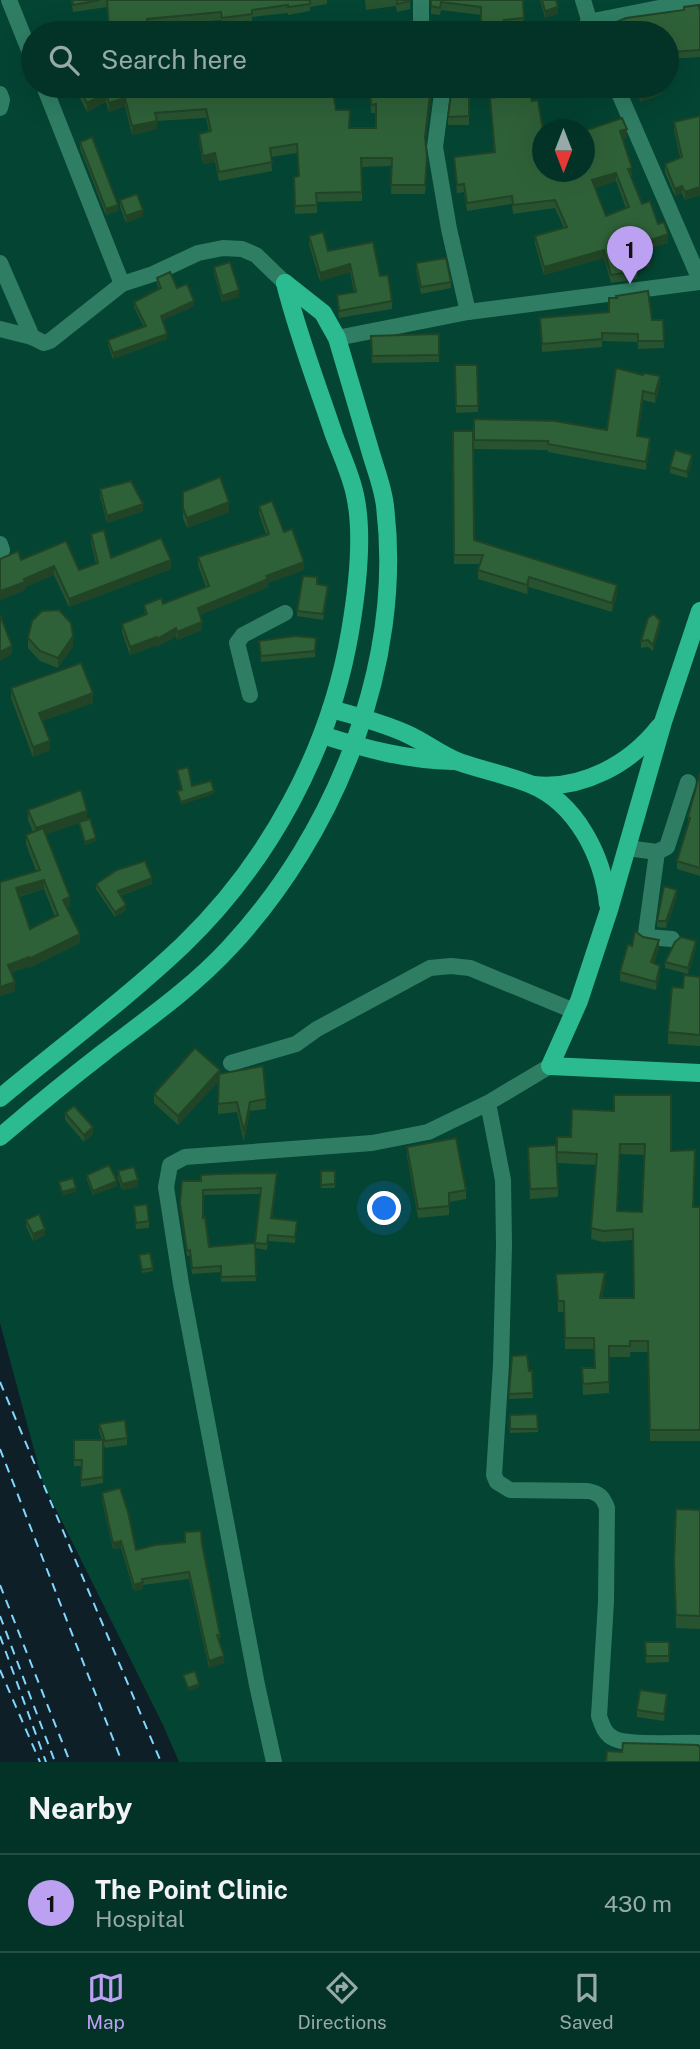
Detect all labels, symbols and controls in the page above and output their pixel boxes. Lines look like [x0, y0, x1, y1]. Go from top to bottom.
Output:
search box [21, 21, 679, 98]
icon: search [45, 41, 83, 79]
text: Search here [101, 44, 247, 75]
north arrow [532, 119, 595, 182]
pin: 1 [607, 226, 653, 284]
your location [367, 1191, 401, 1225]
text: Nearby [28, 1790, 132, 1826]
text: The Point Clinic [95, 1874, 288, 1905]
text: 1 [46, 1890, 56, 1917]
text: 430 m [604, 1890, 672, 1917]
text: Hospital [95, 1905, 185, 1932]
tab: Map [86, 1969, 125, 2033]
tab: Directions [297, 1969, 387, 2033]
tab: Saved [559, 1969, 614, 2033]

